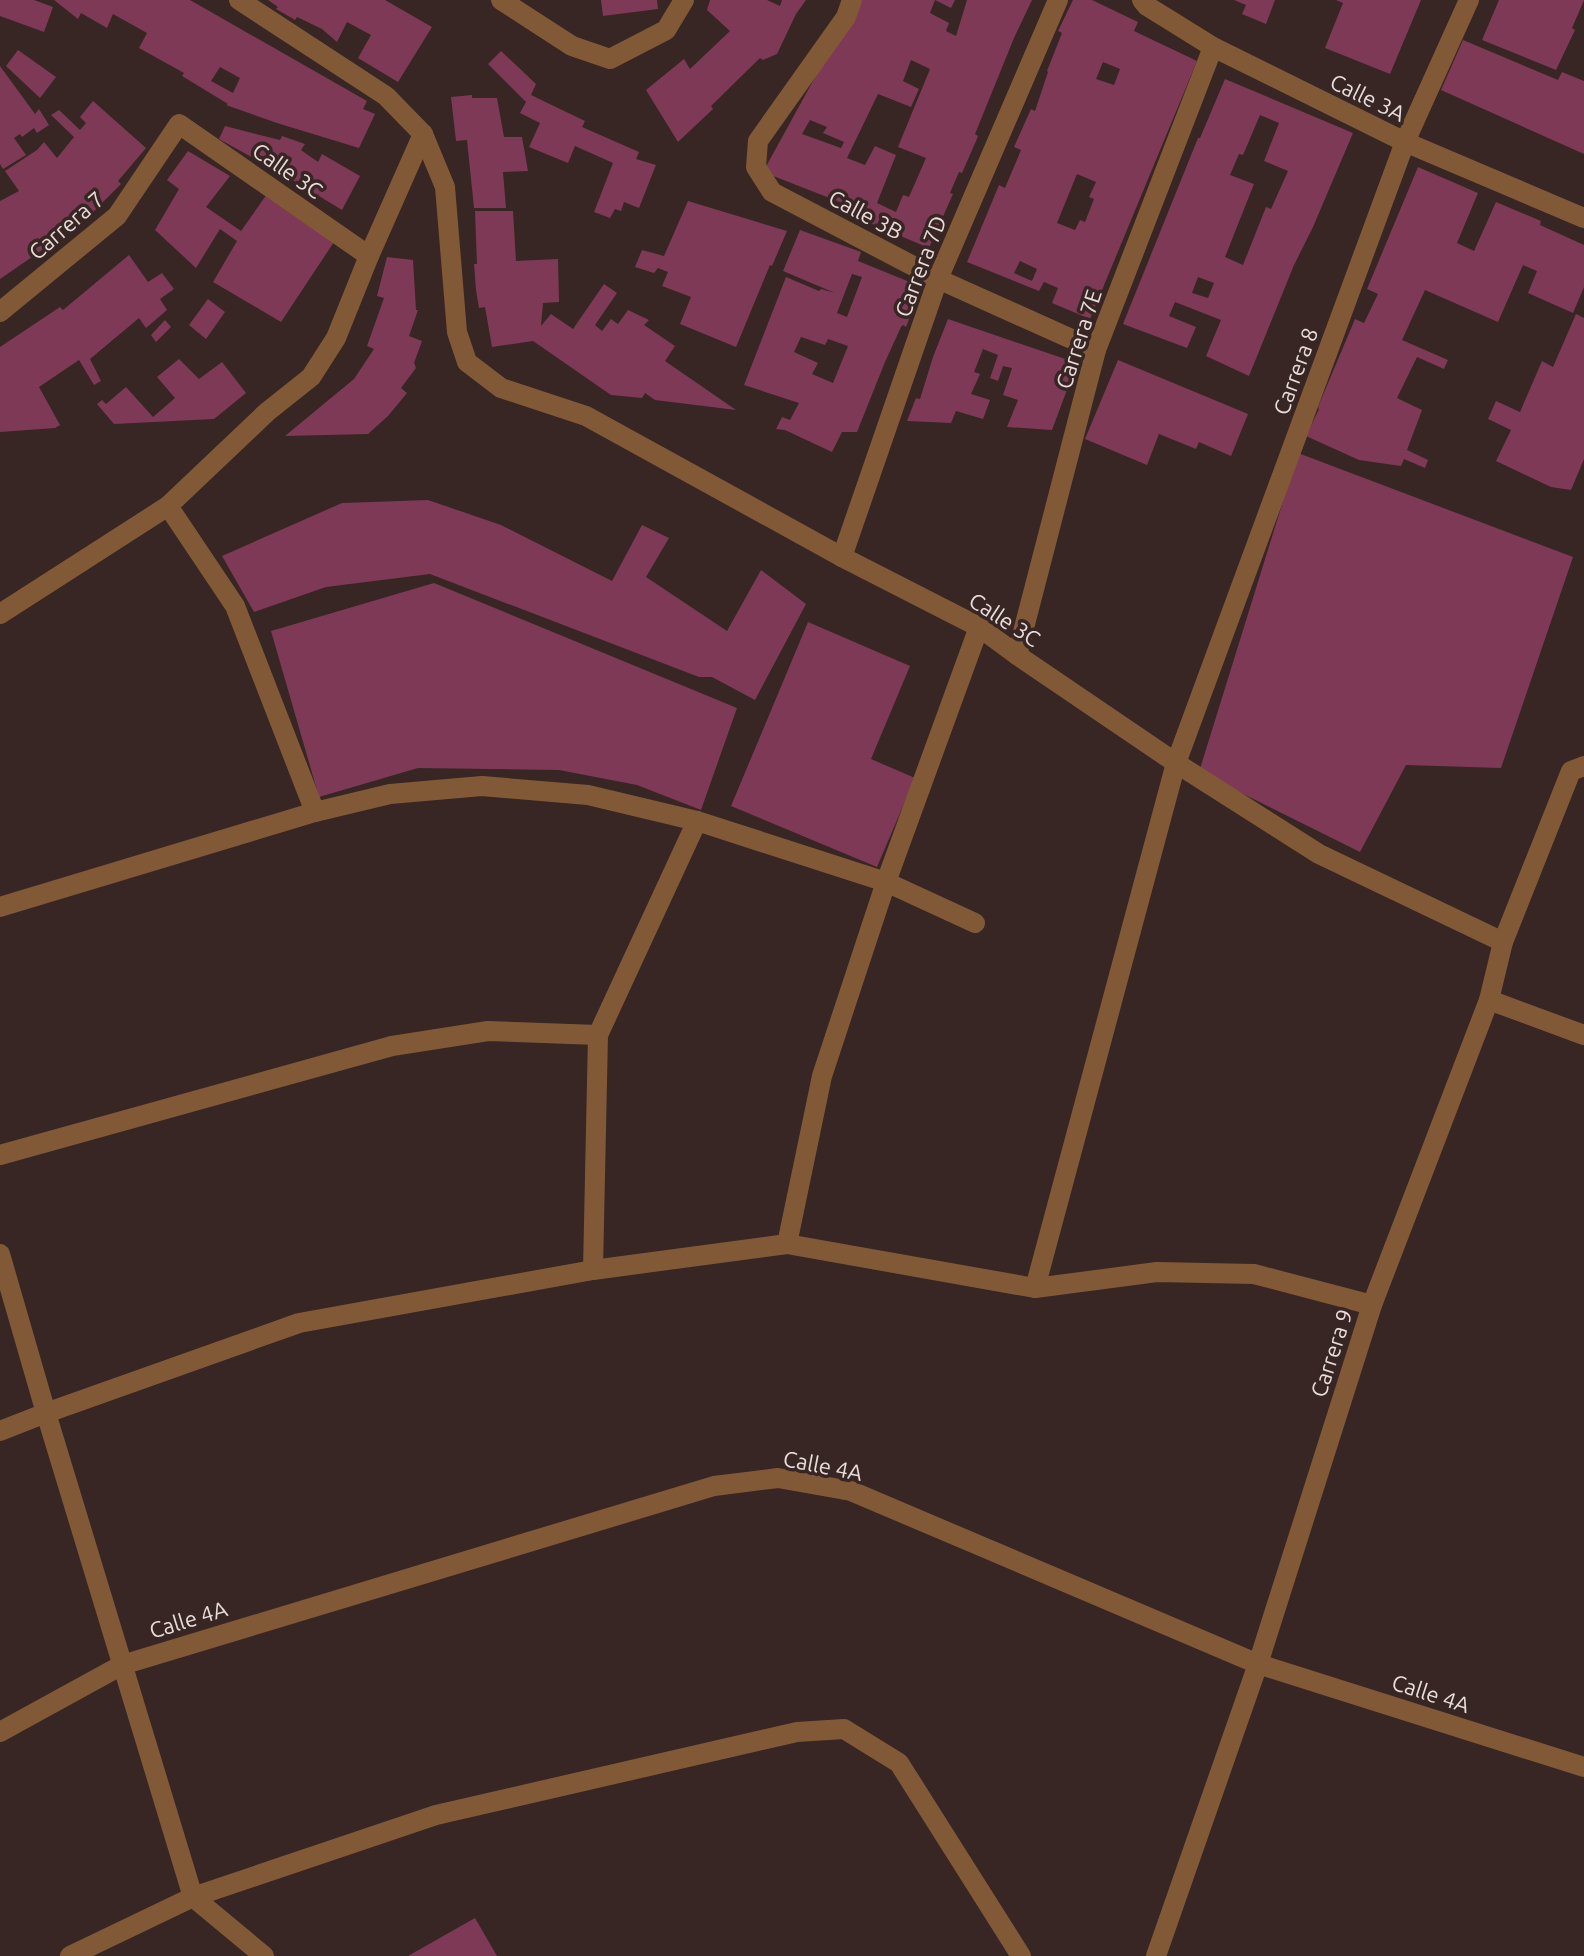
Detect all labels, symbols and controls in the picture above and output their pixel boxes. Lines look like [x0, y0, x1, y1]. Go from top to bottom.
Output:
street label: Calle 3A [1326, 68, 1410, 126]
street label: Calle 3C [248, 137, 328, 203]
street label: Calle 3B [825, 184, 907, 244]
street label: Carrera 7 [24, 186, 108, 264]
street label: Carrera 7D [889, 212, 951, 320]
street label: Carrera 7E [1050, 286, 1106, 392]
street label: Carrera 8 [1268, 324, 1322, 418]
street label: Calle 3C [965, 587, 1045, 651]
street label: Carrera 9 [1305, 1306, 1357, 1400]
street label: Calle 4A [781, 1445, 865, 1485]
street label: Calle 4A [146, 1595, 231, 1643]
street label: Calle 4A [1389, 1669, 1474, 1718]

